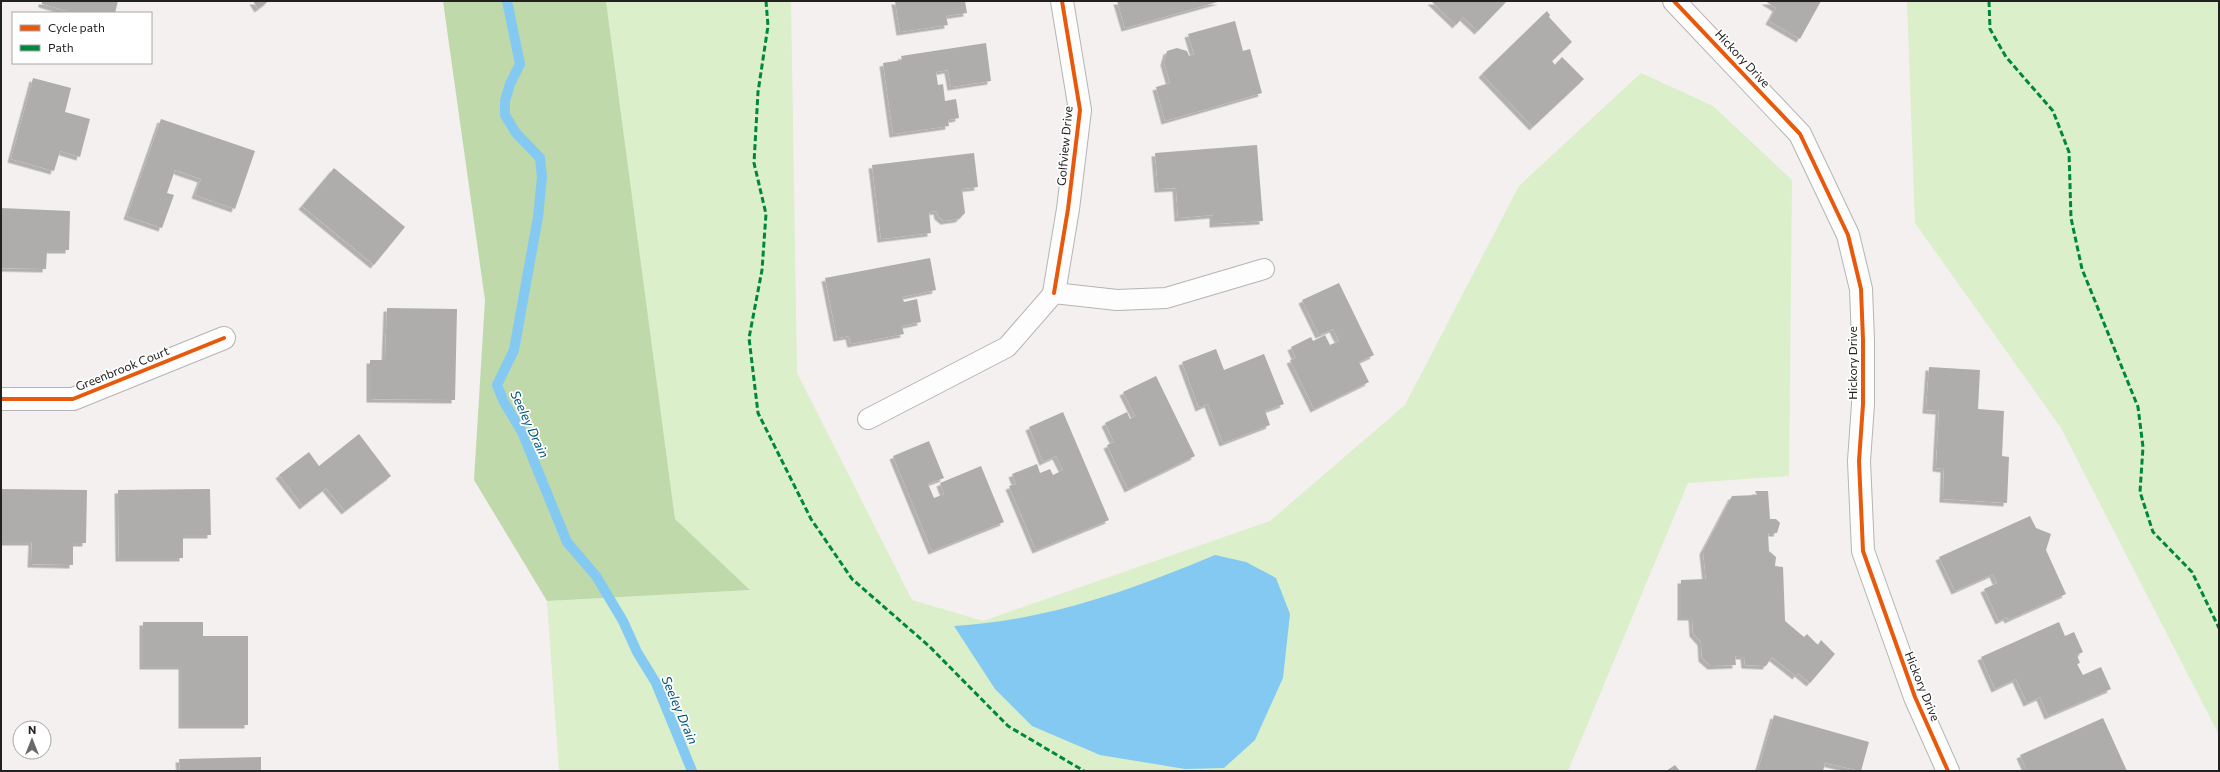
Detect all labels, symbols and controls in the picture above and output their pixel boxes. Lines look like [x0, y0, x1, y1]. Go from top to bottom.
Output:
legend [12, 12, 152, 64]
text: Cycle path [48, 20, 105, 34]
street label: Hickory Drive [1713, 26, 1773, 90]
text: Path [48, 40, 74, 54]
street label: Golfview Drive [1054, 106, 1074, 186]
street label: Hickory Drive [1845, 326, 1859, 400]
street label: Greenbrook Court [73, 343, 171, 393]
water label: Seeley Drain [507, 388, 553, 460]
street label: Hickory Drive [1903, 649, 1943, 723]
water label: Seeley Drain [658, 673, 702, 747]
north arrow [12, 720, 52, 760]
text: N [28, 723, 36, 736]

